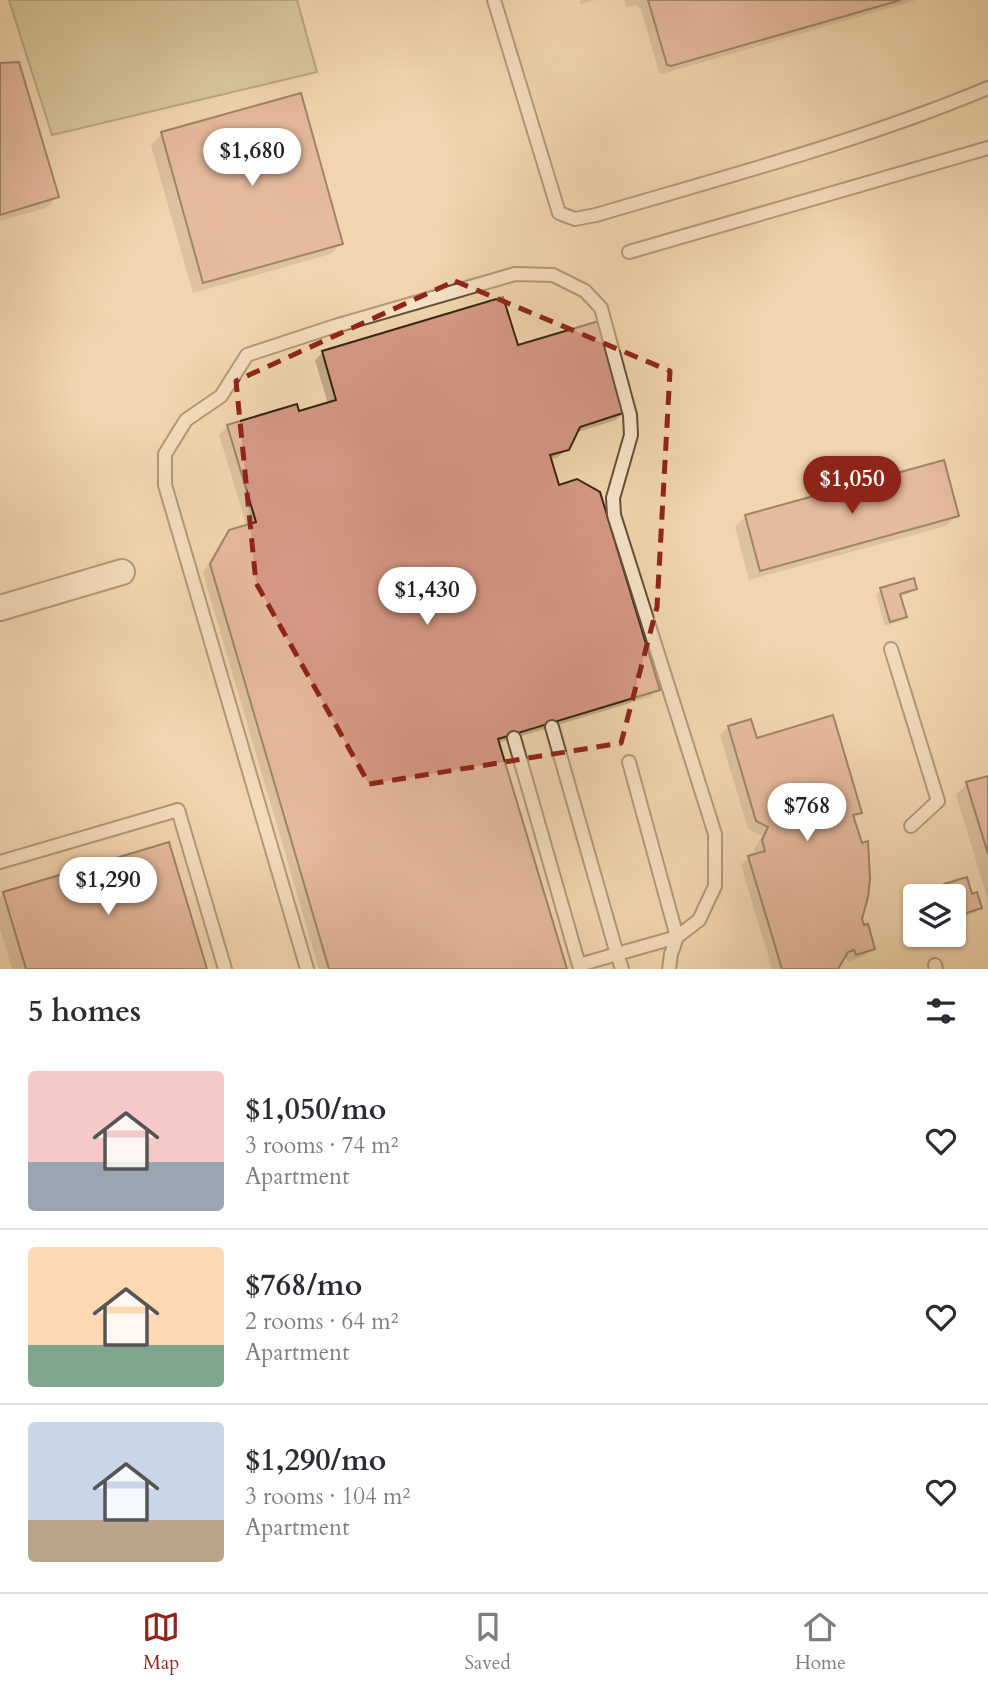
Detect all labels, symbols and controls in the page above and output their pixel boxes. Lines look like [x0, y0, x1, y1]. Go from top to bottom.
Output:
pin: $1,680 [195, 128, 309, 188]
text: $1,680 [219, 135, 285, 166]
pin: $1,050 [795, 456, 909, 516]
text: $1,050 [819, 463, 885, 494]
pin: $1,430 [370, 568, 484, 627]
text: $1,430 [394, 574, 460, 605]
pin: $768 [766, 784, 848, 843]
text: $768 [783, 790, 831, 821]
pin: $1,290 [51, 858, 165, 917]
text: $1,290 [75, 864, 141, 895]
map controls [903, 884, 966, 947]
button: layers [903, 884, 966, 947]
text: 5 homes [28, 991, 141, 1032]
icon: filters [922, 992, 960, 1030]
text: $1,050/mo [245, 1089, 386, 1130]
icon: home [84, 1099, 168, 1183]
icon: heart [922, 1122, 960, 1160]
text: 3 rooms · 74 m² [245, 1130, 398, 1161]
text: Apartment [245, 1161, 349, 1192]
text: $768/mo [245, 1265, 362, 1306]
icon: home [84, 1275, 168, 1359]
icon: heart [922, 1298, 960, 1336]
text: 2 rooms · 64 m² [245, 1306, 398, 1337]
text: Apartment [245, 1337, 349, 1368]
text: $1,290/mo [245, 1440, 386, 1481]
icon: home [84, 1450, 168, 1534]
icon: heart [922, 1473, 960, 1511]
text: 3 rooms · 104 m² [245, 1481, 410, 1512]
text: Apartment [245, 1512, 349, 1543]
tab: Map [142, 1608, 180, 1676]
tab: Saved [465, 1608, 511, 1676]
tab: Home [795, 1608, 846, 1676]

